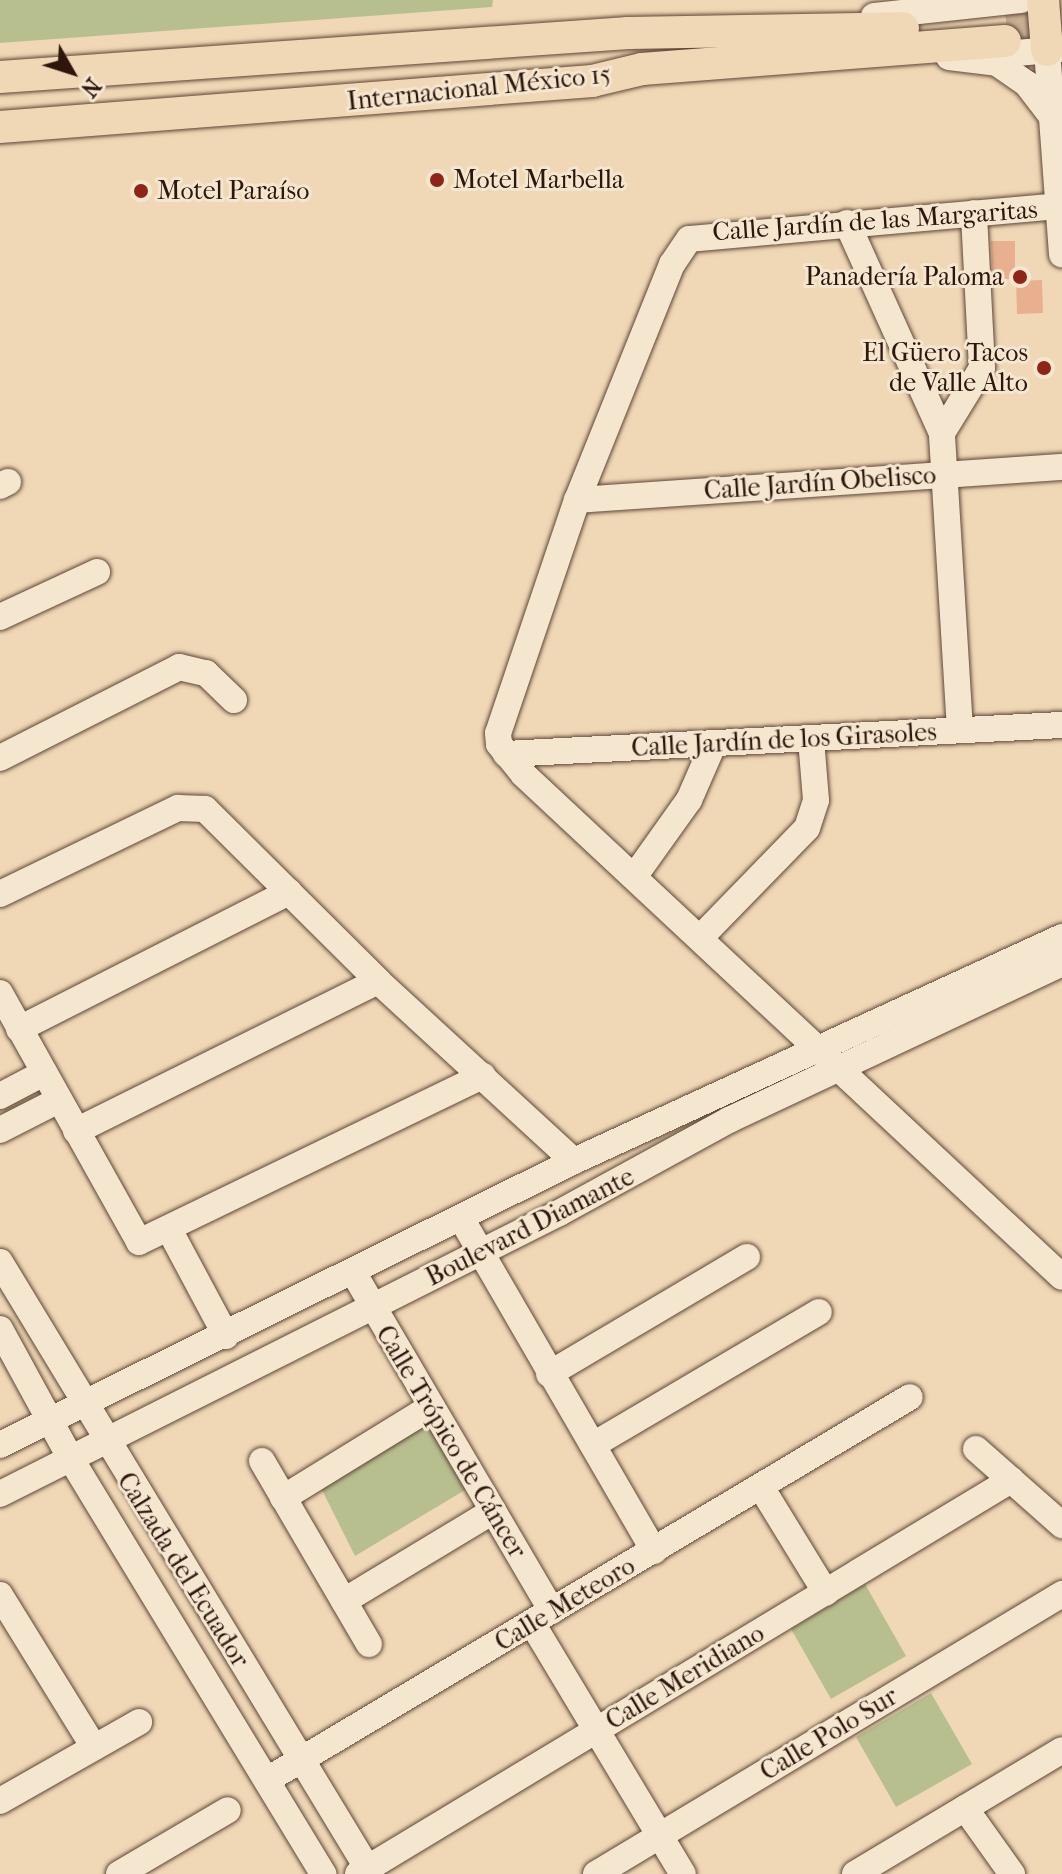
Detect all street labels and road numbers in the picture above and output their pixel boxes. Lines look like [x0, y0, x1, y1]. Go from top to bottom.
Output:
street label: Internacional México 15 [346, 59, 612, 117]
street label: Calle Jardín de las Margaritas [711, 194, 1039, 248]
street label: Calle Jardín Obelisco [703, 459, 937, 507]
street label: Calle Jardín de los Girasoles [631, 716, 937, 764]
street label: Boulevard Diamante [421, 1161, 639, 1293]
street label: Calle Trópico de Cáncer [369, 1320, 533, 1564]
street label: Calzada del Ecuador [110, 1467, 256, 1673]
street label: Calle Meteoro [489, 1550, 641, 1658]
street label: Calle Meridiano [600, 1618, 770, 1736]
street label: Calle Polo Sur [754, 1681, 904, 1787]

